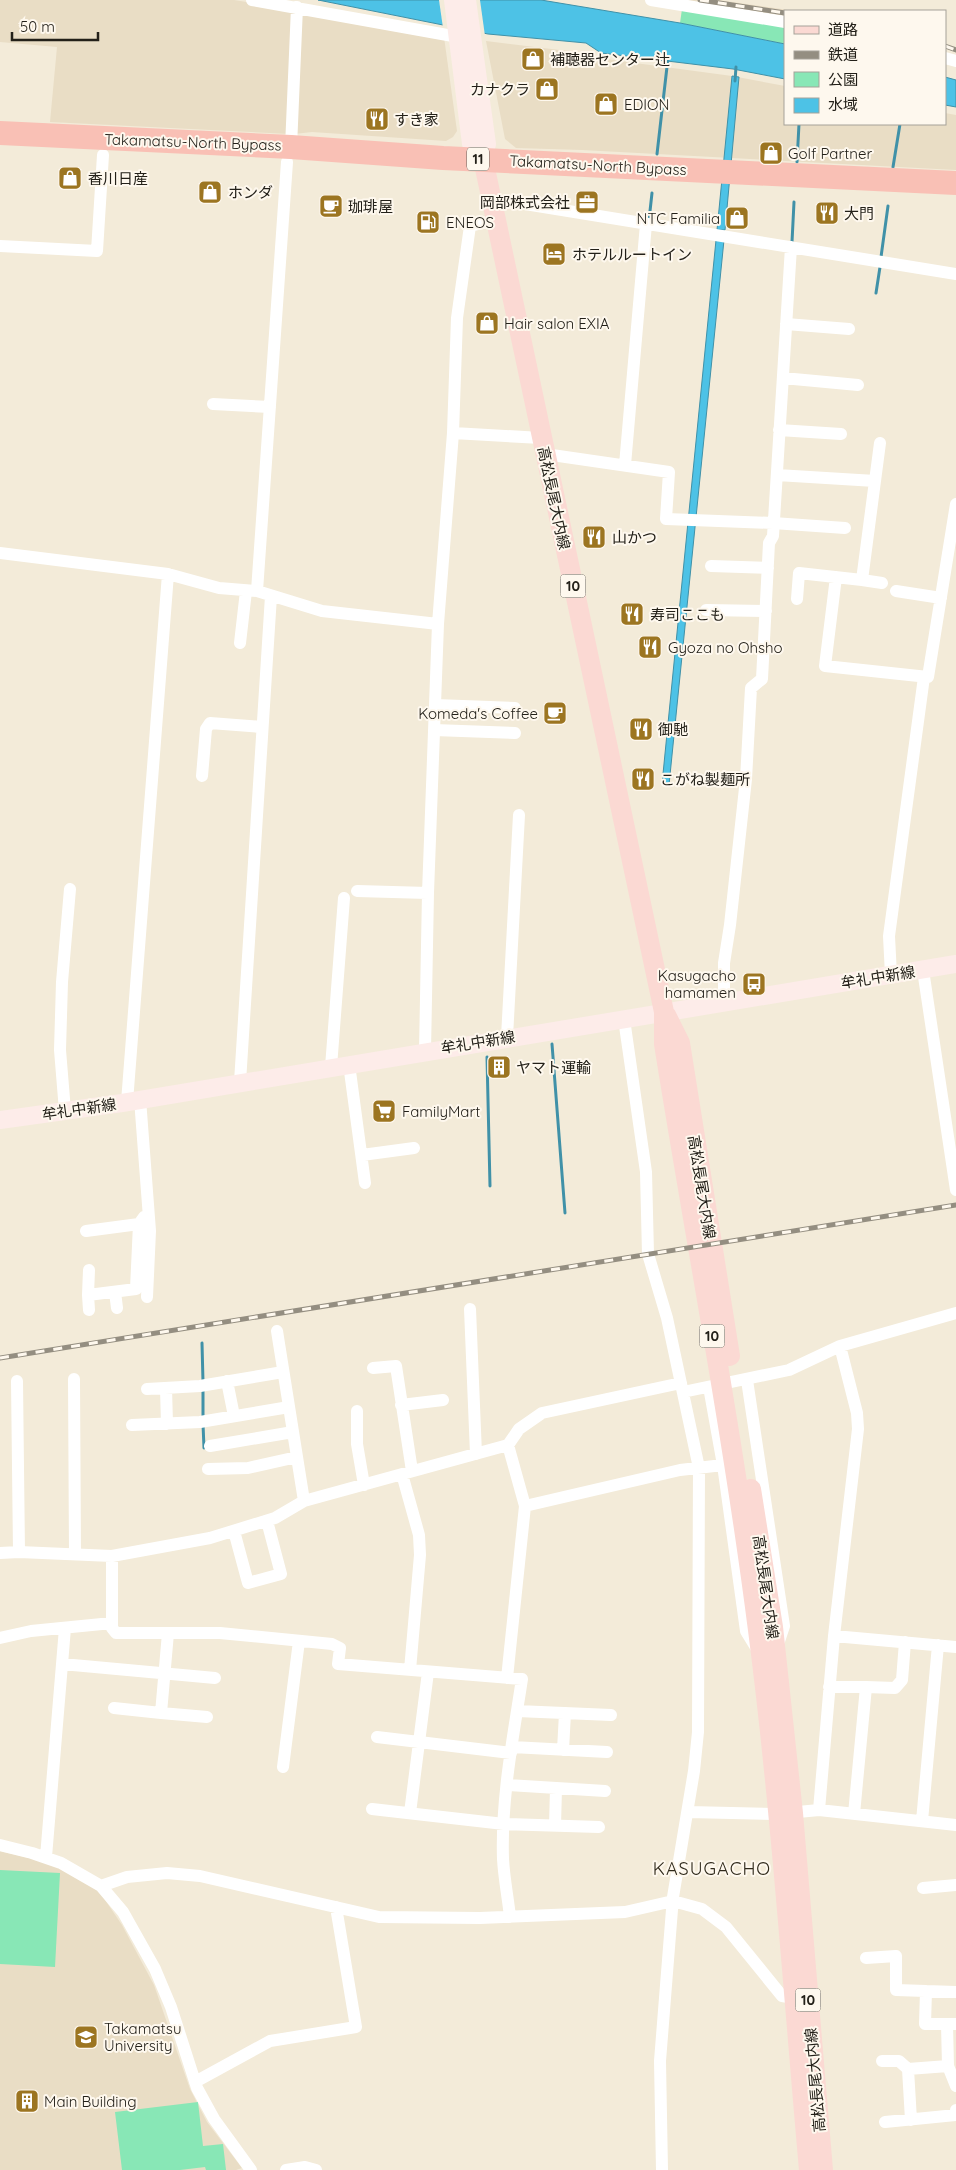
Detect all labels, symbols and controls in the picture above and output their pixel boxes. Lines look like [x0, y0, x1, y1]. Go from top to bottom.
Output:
scale bar [12, 10, 99, 42]
legend [784, 10, 946, 125]
text: 50 m [20, 17, 55, 36]
text: 道路 [828, 20, 858, 39]
text: 鉄道 [828, 45, 858, 64]
shop icon: 補聴器センター辻 [520, 46, 546, 72]
place label: 補聴器センター辻 [550, 50, 670, 69]
text: 公園 [828, 70, 858, 89]
shop icon: カナクラ [534, 76, 560, 102]
place label: カナクラ [470, 80, 530, 99]
shop icon: EDION [593, 91, 619, 117]
place label: EDION [624, 95, 669, 114]
text: 水域 [828, 95, 858, 114]
restaurant icon: すき家 [364, 106, 390, 132]
place label: すき家 [394, 110, 439, 129]
street label: Takamatsu-North Bypass [104, 129, 282, 155]
shop icon: Golf Partner [758, 140, 784, 166]
place label: Golf Partner [788, 144, 872, 163]
road number: 11 [467, 148, 489, 170]
street label: Takamatsu-North Bypass [509, 151, 687, 179]
shop icon: 香川日産 [57, 165, 83, 191]
place label: 香川日産 [88, 169, 148, 188]
shop icon: ホンダ [197, 179, 223, 205]
place label: ホンダ [228, 183, 273, 202]
office icon: 岡部株式会社 [574, 189, 600, 215]
cafe icon: 珈琲屋 [318, 193, 344, 219]
place label: 岡部株式会社 [480, 193, 570, 212]
place label: 珈琲屋 [348, 197, 393, 216]
restaurant icon: 大門 [814, 200, 840, 226]
place label: 大門 [844, 204, 874, 223]
shop icon: NTC Familia [724, 205, 750, 231]
fuel station icon: ENEOS [415, 209, 441, 235]
place label: NTC Familia [637, 209, 720, 228]
place label: ENEOS [446, 213, 494, 232]
hotel icon: ホテルルートイン [541, 241, 567, 267]
place label: ホテルルートイン [572, 245, 692, 264]
shop icon: Hair salon EXIA [474, 310, 500, 336]
place label: Hair salon EXIA [504, 314, 610, 333]
street label: 高松長尾大内線 [534, 445, 574, 551]
restaurant icon: 山かつ [581, 524, 607, 550]
place label: 山かつ [612, 528, 657, 547]
road number: 10 [560, 574, 586, 598]
restaurant icon: 寿司ここも [619, 601, 645, 627]
place label: 寿司ここも [650, 605, 725, 624]
restaurant icon: Gyoza no Ohsho [637, 634, 663, 660]
place label: Gyoza no Ohsho [668, 638, 783, 657]
cafe icon: Komeda's Coffee [542, 700, 568, 726]
place label: Komeda's Coffee [418, 704, 538, 723]
restaurant icon: 御馳 [628, 716, 654, 742]
place label: 御馳 [658, 720, 688, 739]
restaurant icon: こがね製麺所 [630, 766, 656, 792]
place label: こがね製麺所 [660, 770, 750, 789]
street label: 牟礼中新線 [839, 962, 917, 992]
place label: Kasugacho hamamen [658, 966, 736, 1002]
bus stop icon: Kasugacho hamamen [741, 971, 767, 997]
street label: 牟礼中新線 [439, 1027, 517, 1057]
building icon: ヤマト運輸 [486, 1054, 512, 1080]
place label: ヤマト運輸 [516, 1058, 591, 1077]
street label: 牟礼中新線 [41, 1094, 117, 1124]
supermarket icon: FamilyMart [371, 1098, 397, 1124]
place label: FamilyMart [402, 1102, 480, 1121]
street label: 高松長尾大内線 [684, 1134, 720, 1240]
road number: 10 [700, 1324, 724, 1348]
street label: 高松長尾大内線 [749, 1534, 783, 1640]
district label: KASUGACHO [653, 1857, 771, 1880]
road number: 10 [796, 1988, 820, 2012]
place label: Takamatsu University [104, 2019, 181, 2055]
school or university icon: Takamatsu University [73, 2024, 99, 2050]
street label: 高松長尾大内線 [801, 2027, 829, 2133]
building icon: Main Building [14, 2088, 40, 2114]
place label: Main Building [44, 2092, 137, 2111]

